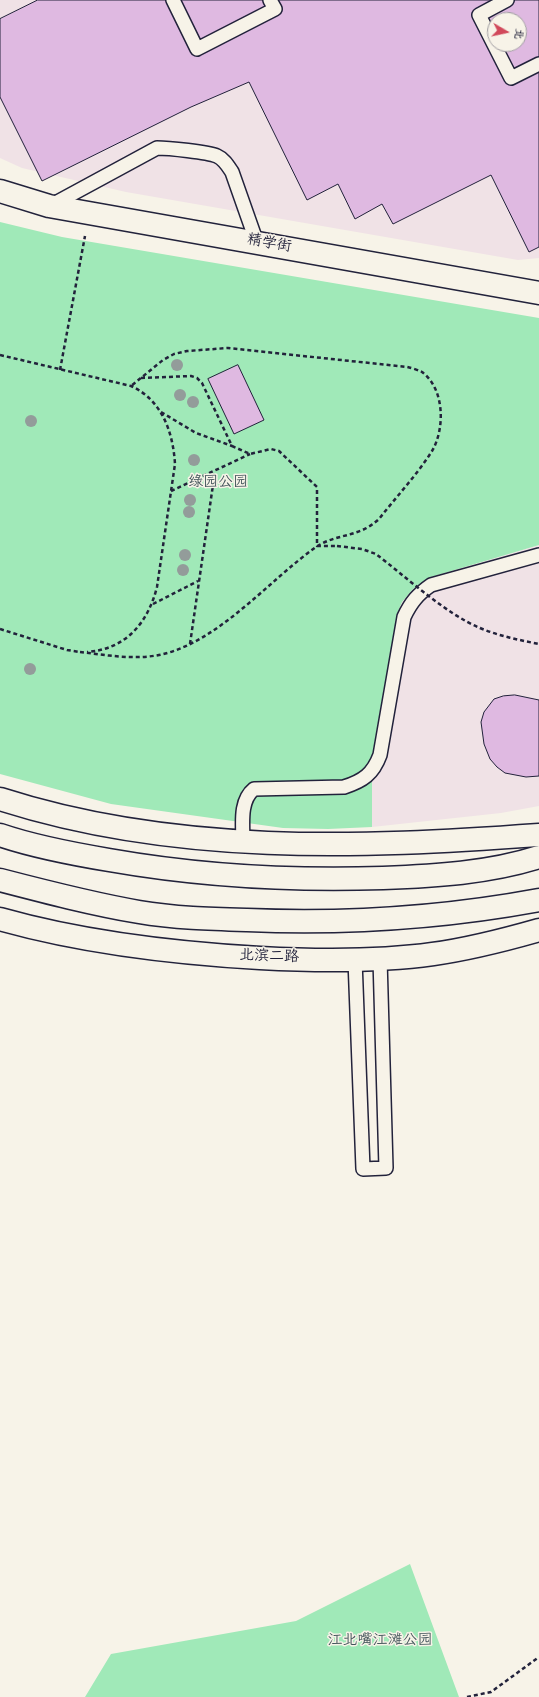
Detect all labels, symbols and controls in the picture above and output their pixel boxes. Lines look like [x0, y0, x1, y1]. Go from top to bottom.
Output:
north arrow [487, 12, 527, 52]
text: 北 [509, 27, 527, 40]
street label: 精学街 [245, 232, 293, 258]
park label: 绿园公园 [188, 475, 248, 493]
street label: 北滨二路 [239, 948, 299, 968]
park label: 江北嘴江滩公园 [328, 1633, 432, 1651]

